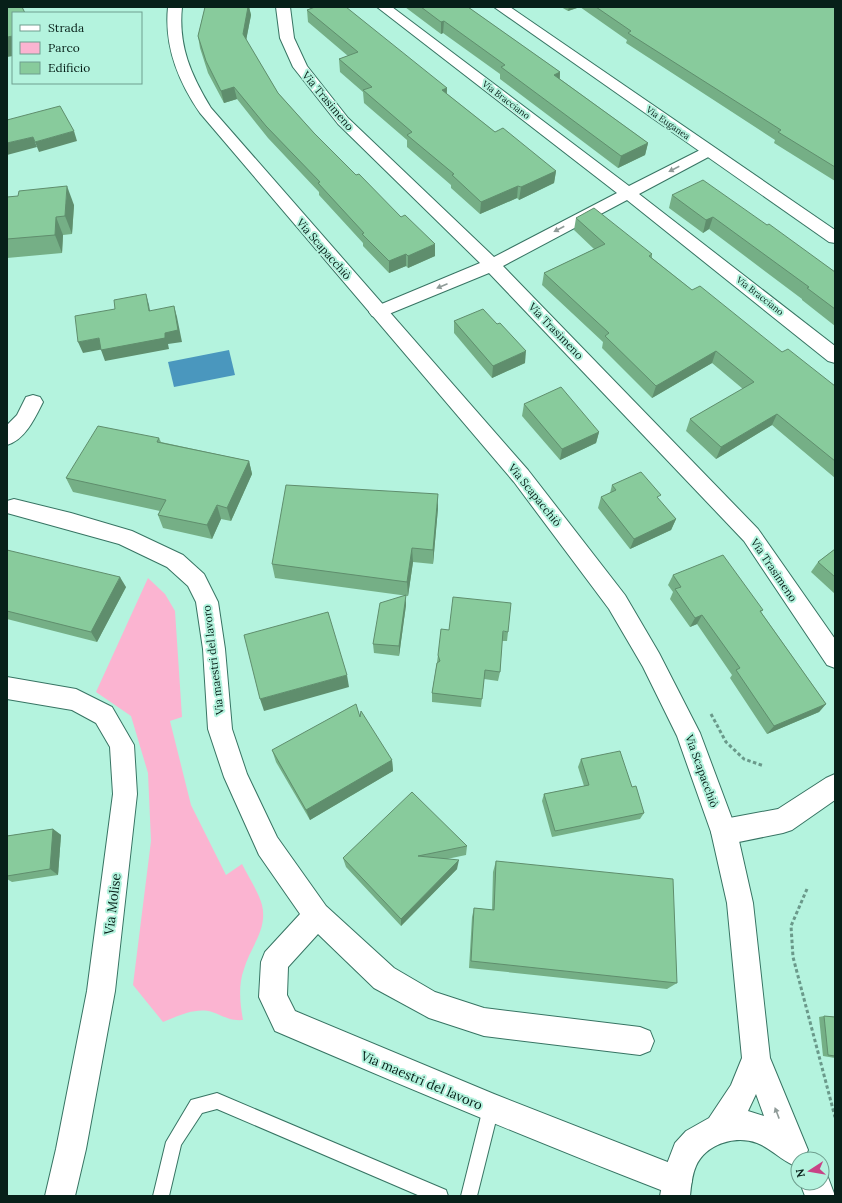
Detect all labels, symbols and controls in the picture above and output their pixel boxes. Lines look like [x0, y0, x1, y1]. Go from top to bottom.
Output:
legend [12, 12, 142, 84]
text: Strada [48, 20, 84, 35]
text: Parco [48, 40, 80, 55]
text: Edificio [48, 60, 90, 75]
street label: Via Trasimeno [299, 68, 357, 133]
street label: Via Bracciano [480, 78, 532, 121]
street label: Via Euganea [644, 103, 693, 142]
one-way arrow [668, 166, 680, 172]
street label: Via Scapacchiò [293, 215, 354, 282]
one-way arrow [553, 226, 565, 233]
street label: Via Bracciano [734, 273, 786, 317]
one-way arrow [435, 283, 447, 289]
street label: Via Trasimeno [525, 299, 586, 362]
street label: Via Scapacchiò [505, 460, 564, 529]
street label: Via Trasimeno [747, 535, 800, 604]
street label: Via maestri del lavoro [199, 604, 227, 717]
street label: Via Scapacchiò [682, 732, 722, 809]
street label: Via Molise [100, 872, 125, 937]
street label: Via maestri del lavoro [358, 1047, 485, 1114]
one-way arrow [774, 1106, 780, 1118]
north arrow [790, 1151, 830, 1191]
text: N [792, 1167, 808, 1179]

